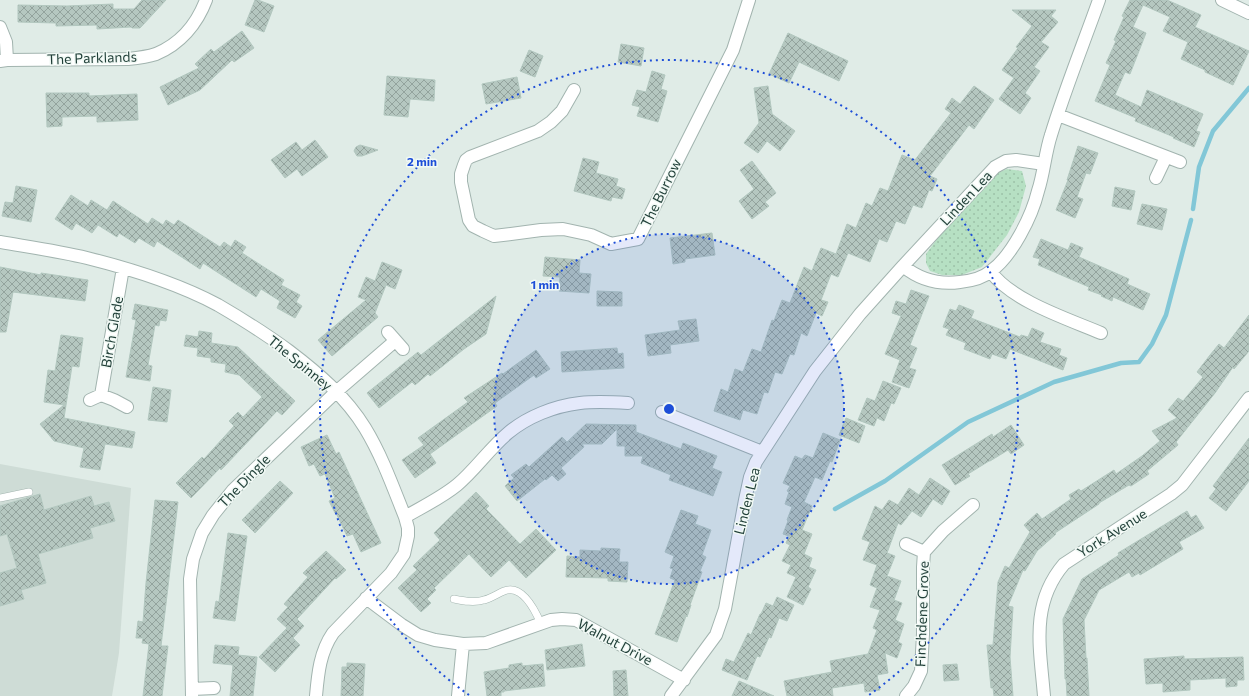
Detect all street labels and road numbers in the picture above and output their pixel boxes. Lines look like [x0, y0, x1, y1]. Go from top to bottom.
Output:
street label: The Parklands [47, 47, 137, 68]
street label: The Burrow [637, 156, 684, 230]
street label: Linden Lea [936, 167, 995, 229]
street label: Birch Glade [97, 295, 126, 369]
street label: The Spinney [265, 332, 336, 394]
street label: The Dingle [214, 450, 273, 511]
street label: Linden Lea [730, 466, 763, 536]
street label: York Avenue [1074, 505, 1150, 561]
street label: Finchdene Grove [911, 561, 932, 667]
street label: Walnut Drive [575, 615, 656, 668]

